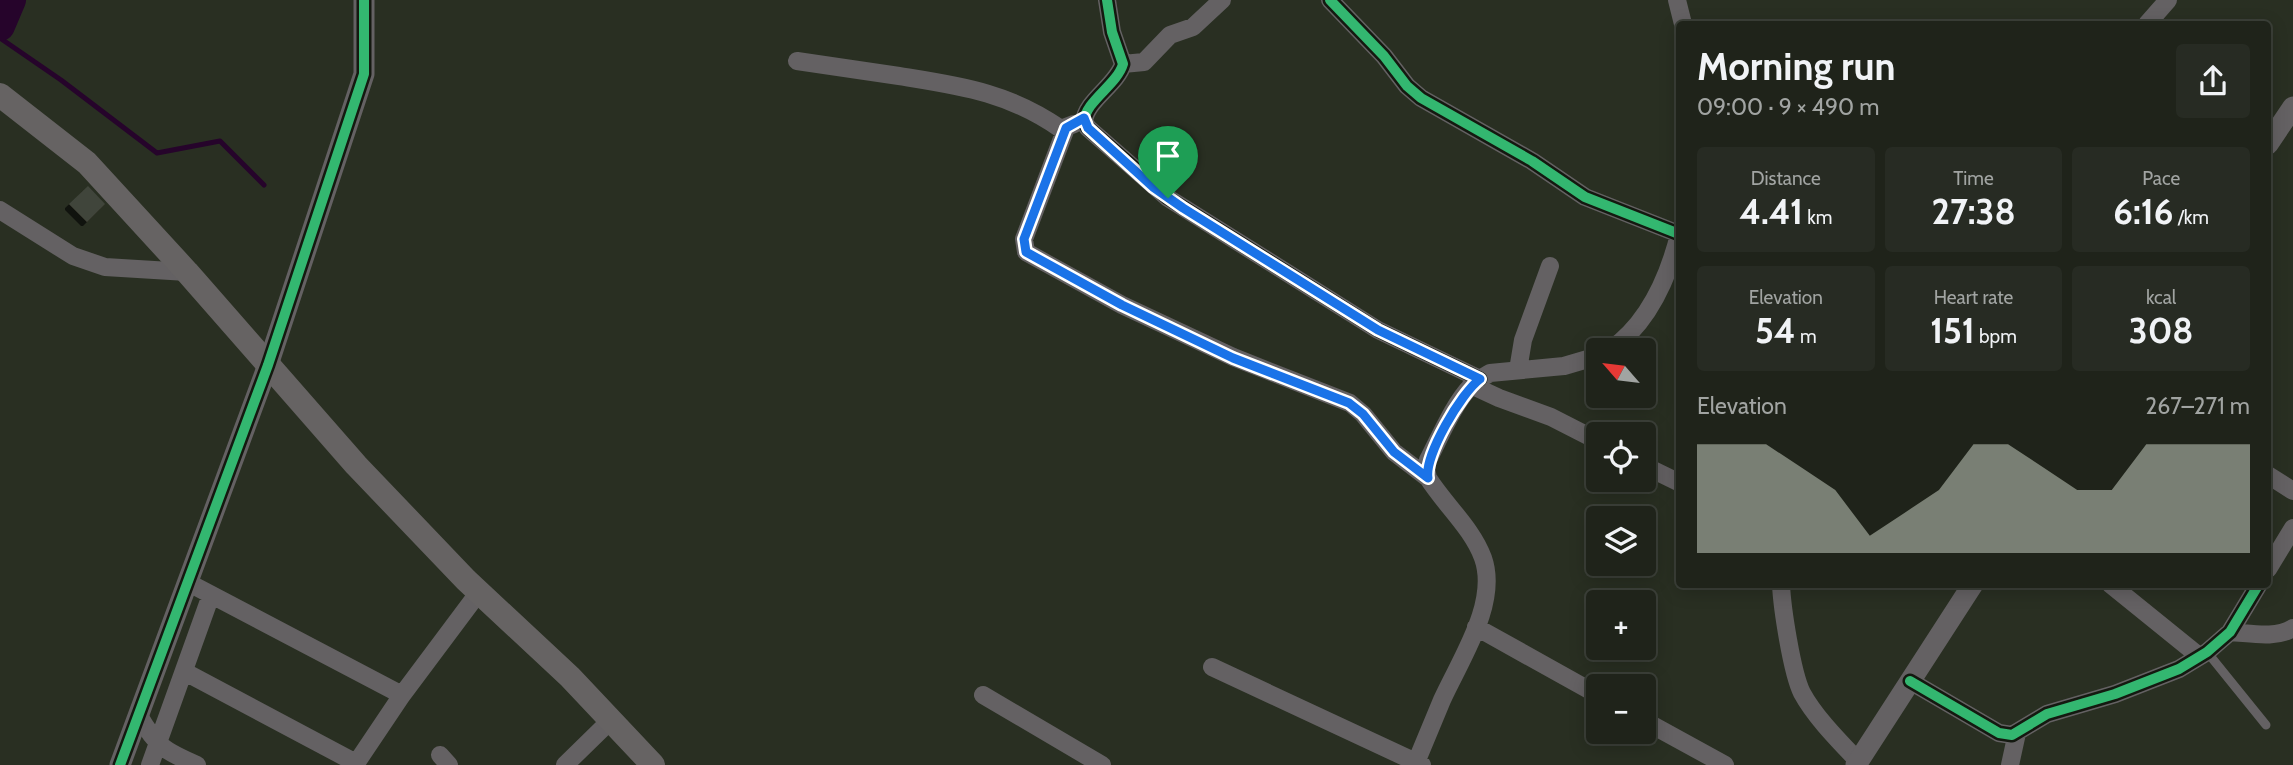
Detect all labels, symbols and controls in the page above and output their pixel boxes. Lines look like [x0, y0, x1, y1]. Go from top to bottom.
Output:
text: Morning run [1697, 43, 1896, 90]
button: share [2176, 44, 2250, 118]
text: 09:00 · 9 × 490 m [1697, 93, 1879, 121]
pin [1138, 126, 1198, 198]
icon: arrive [1149, 137, 1187, 175]
text: Distance [1751, 167, 1821, 190]
text: Time [1953, 167, 1994, 190]
text: Pace [2142, 167, 2180, 190]
text: 4.41 [1739, 190, 1803, 233]
text: 27:38 [1931, 190, 2016, 233]
text: 6:16 [2113, 190, 2173, 233]
text: km [1803, 206, 1832, 229]
text: /km [2173, 206, 2209, 229]
text: Elevation [1749, 286, 1823, 309]
text: Heart rate [1934, 286, 2013, 309]
text: kcal [2146, 286, 2176, 309]
text: 54 [1755, 309, 1796, 352]
text: 151 [1930, 309, 1975, 352]
text: 308 [2129, 309, 2194, 352]
text: m [1796, 325, 1817, 348]
text: bpm [1975, 325, 2017, 348]
north arrow [1586, 338, 1656, 408]
map controls [1586, 338, 1656, 744]
text: Elevation [1697, 392, 1787, 420]
text: 267–271 m [2145, 392, 2250, 420]
button: locate [1586, 422, 1656, 492]
button: layers [1586, 506, 1656, 576]
button: + [1586, 590, 1656, 660]
button: − [1586, 674, 1656, 744]

